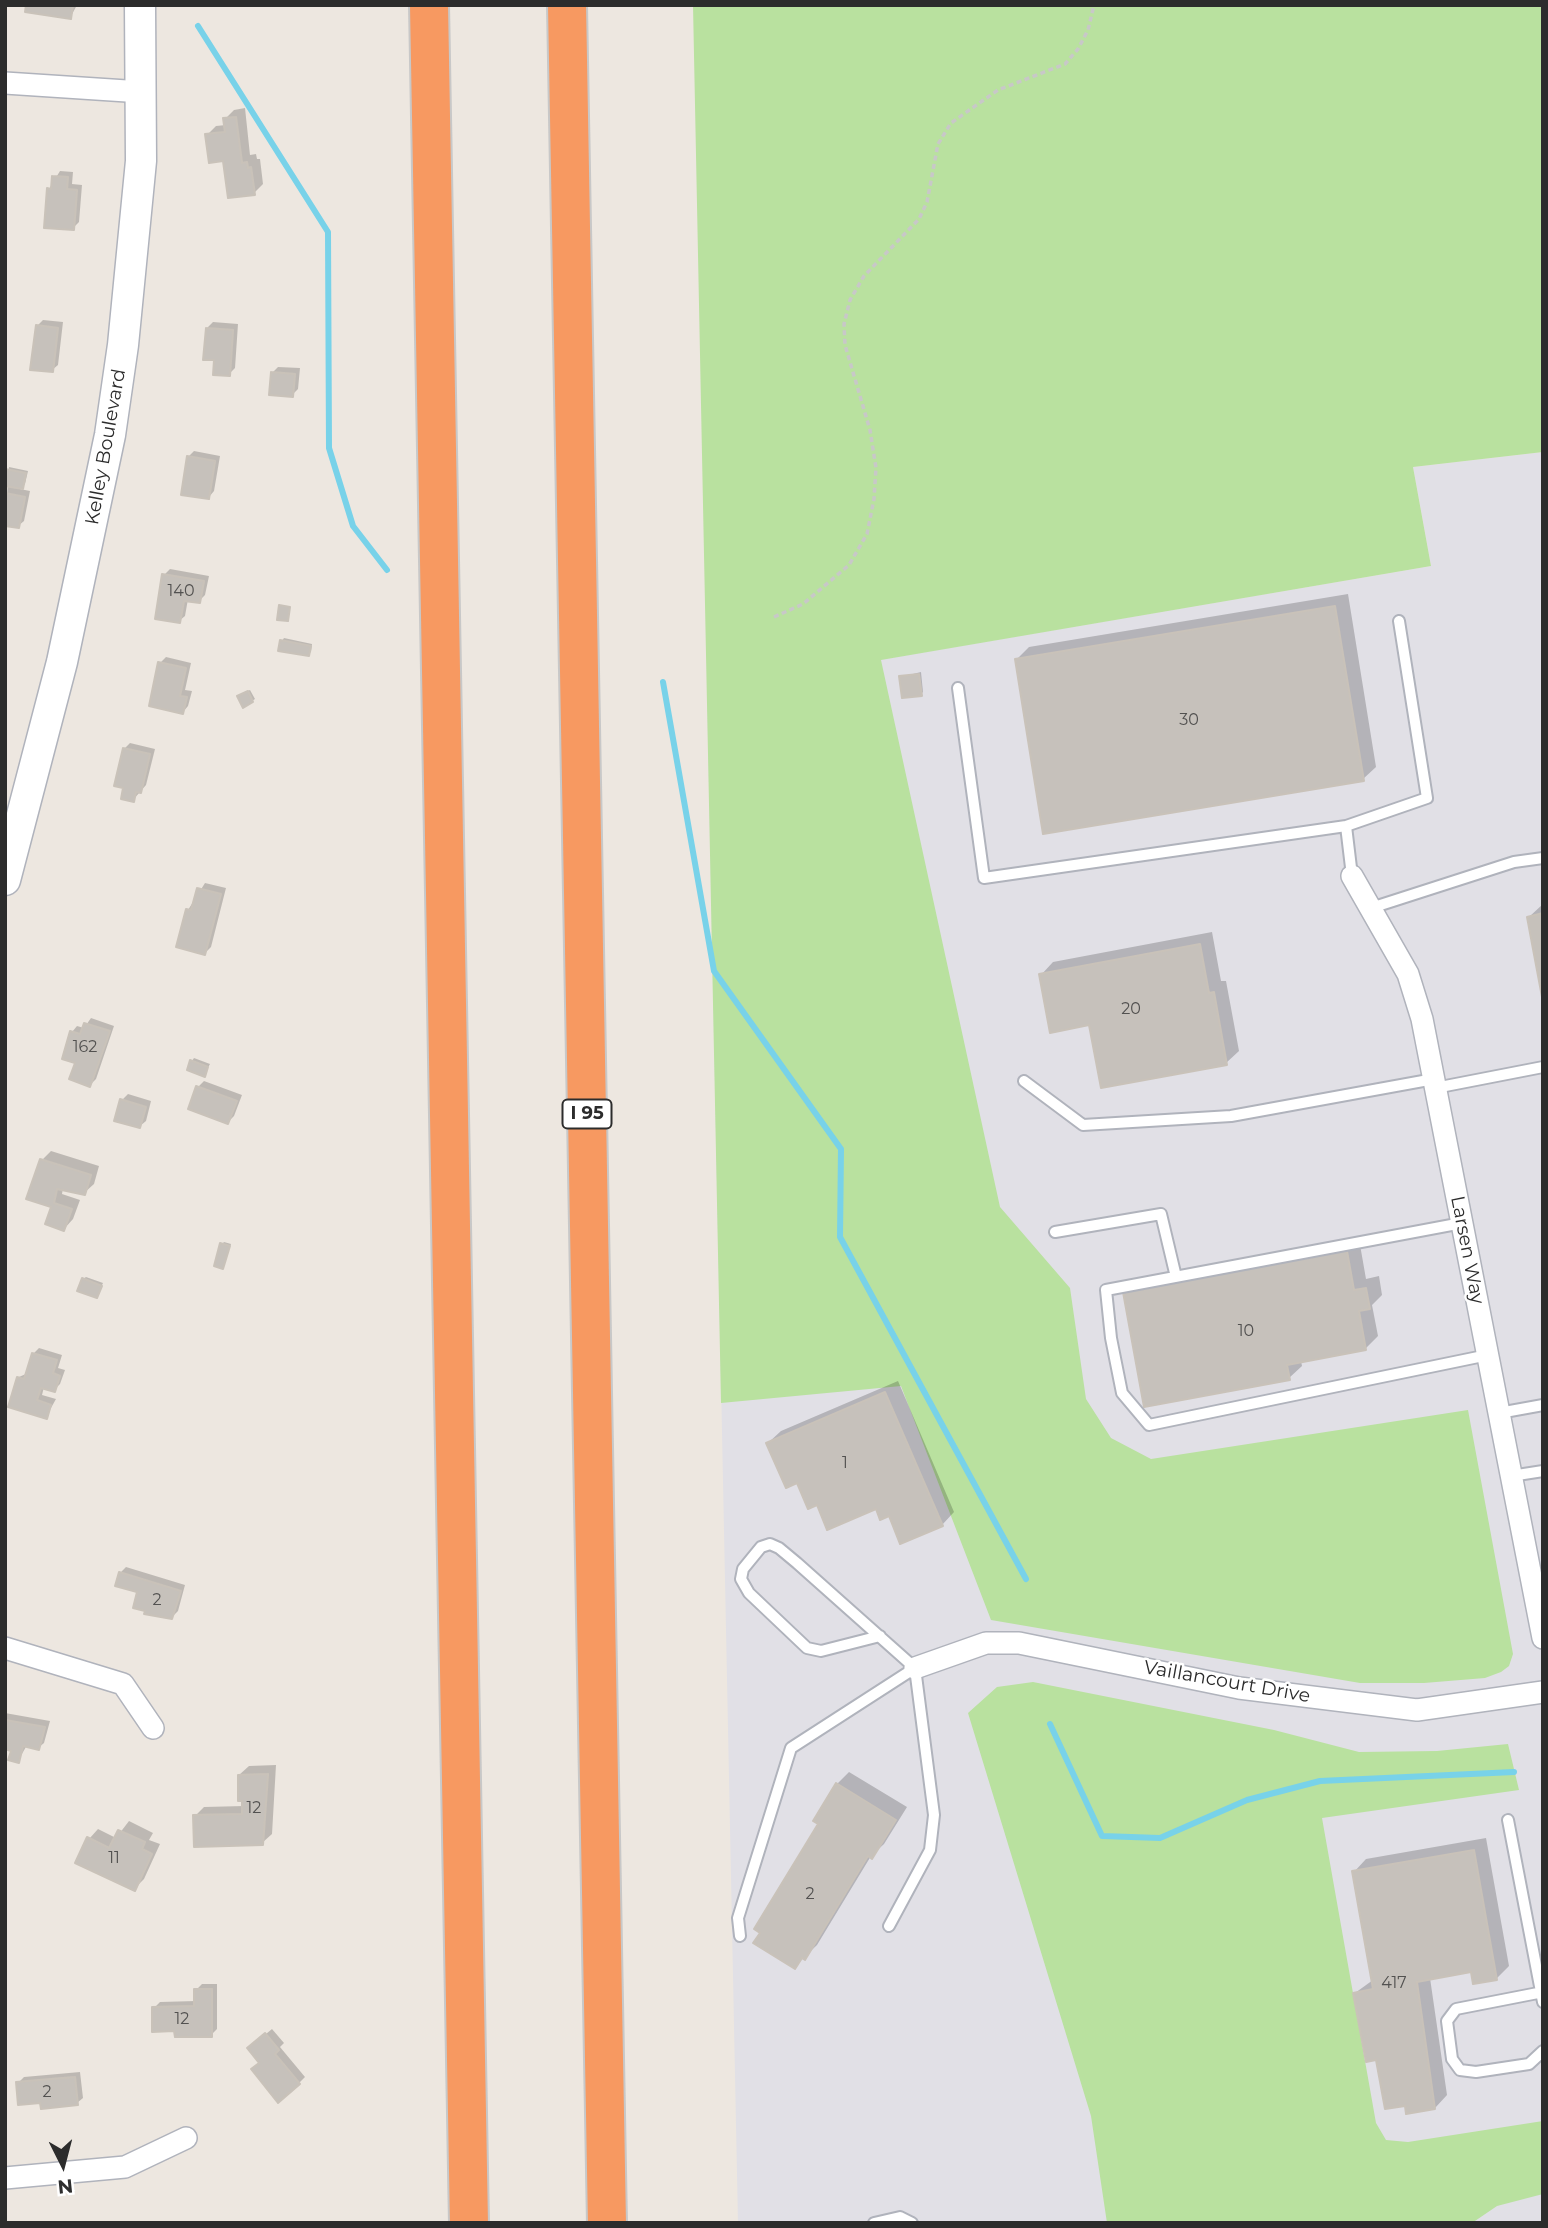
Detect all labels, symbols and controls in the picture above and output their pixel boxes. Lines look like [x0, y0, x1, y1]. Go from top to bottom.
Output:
street label: Kelley Boulevard [81, 367, 131, 527]
house number: 140 [168, 581, 194, 601]
house number: 30 [1179, 710, 1199, 730]
house number: 20 [1121, 999, 1141, 1019]
house number: 162 [73, 1037, 97, 1057]
road number: I 95 [562, 1100, 612, 1128]
street label: Larsen Way [1445, 1194, 1489, 1306]
house number: 10 [1238, 1321, 1254, 1341]
house number: 1 [842, 1453, 848, 1473]
house number: 2 [152, 1590, 162, 1610]
street label: Vaillancourt Drive [1142, 1656, 1312, 1708]
house number: 12 [247, 1798, 261, 1818]
house number: 11 [108, 1848, 120, 1868]
house number: 2 [805, 1884, 815, 1904]
house number: 417 [1381, 1973, 1407, 1993]
house number: 12 [175, 2009, 189, 2029]
house number: 2 [42, 2082, 52, 2102]
north arrow [28, 2130, 98, 2200]
text: N [56, 2174, 74, 2199]

